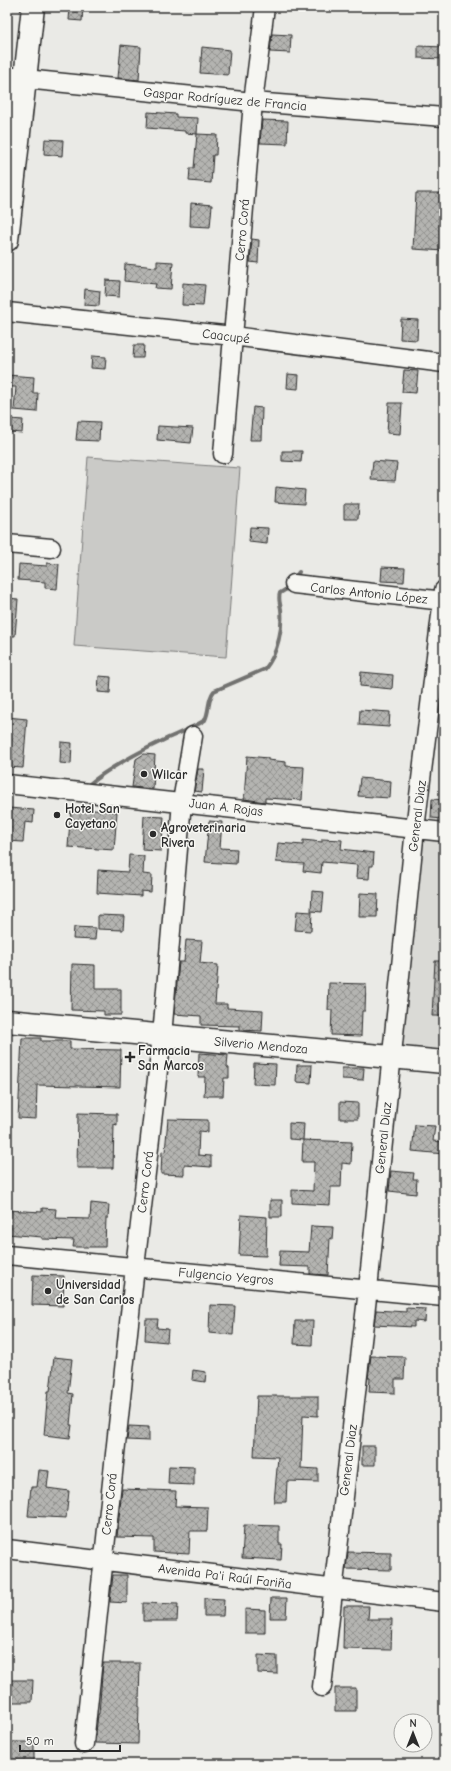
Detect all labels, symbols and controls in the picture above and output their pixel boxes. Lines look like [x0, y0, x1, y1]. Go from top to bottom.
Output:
street label: Gaspar Rodríguez de Francia [143, 84, 307, 114]
street label: Cerro Corá [232, 198, 252, 262]
street label: Caacupé [201, 326, 251, 346]
street label: Carlos Antonio López [310, 579, 429, 607]
place label: Wilcar [152, 767, 188, 782]
marker: Wilcar [139, 769, 149, 779]
street label: General Diaz [405, 779, 429, 853]
street label: Juan A. Rojas [188, 795, 264, 819]
place label: Hotel San Cayetano [65, 801, 120, 831]
marker: Hotel San Cayetano [52, 810, 62, 820]
place label: Agroveterinaria Rivera [161, 820, 246, 850]
marker: Agroveterinaria Rivera [148, 829, 158, 839]
street label: Silverio Mendoza [214, 1033, 308, 1057]
place label: Farmacia San Marcos [138, 1043, 204, 1073]
marker: Farmacia San Marcos [125, 1052, 135, 1062]
street label: General Diaz [372, 1101, 394, 1174]
street label: Cerro Corá [134, 1150, 156, 1214]
street label: Fulgencio Yegros [178, 1264, 274, 1288]
place label: Universidad de San Carlos [56, 1277, 135, 1307]
marker: Universidad de San Carlos [43, 1286, 53, 1296]
street label: General Diaz [336, 1423, 360, 1497]
street label: Cerro Corá [98, 1472, 120, 1536]
street label: Avenida Pa'i Raúl Fariña [157, 1560, 293, 1592]
north arrow [393, 1713, 433, 1753]
text: N [409, 1717, 417, 1730]
scale bar [20, 1727, 120, 1753]
text: 50 m [26, 1734, 54, 1748]

